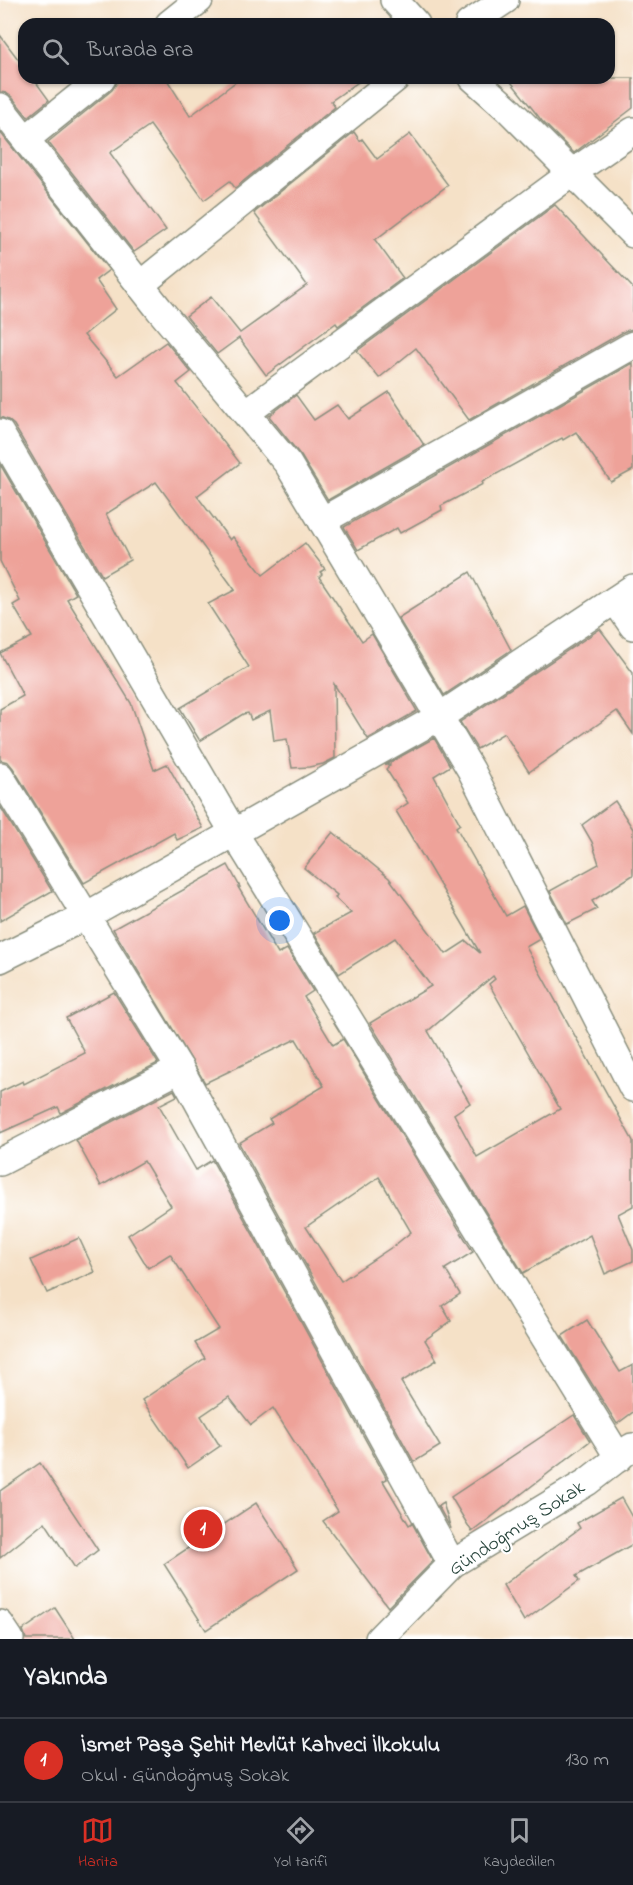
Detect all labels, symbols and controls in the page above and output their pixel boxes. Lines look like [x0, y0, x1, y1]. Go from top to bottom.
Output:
search box [18, 18, 615, 84]
icon: search [39, 35, 72, 68]
text: Burada ara [87, 35, 193, 67]
your location [265, 906, 294, 935]
street label: Gündoğmuş Sokak [443, 1474, 592, 1585]
pin: 1 [184, 1506, 222, 1552]
text: Yakında [24, 1659, 108, 1697]
text: İsmet Paşa Şehit Mevlüt Kahveci İlkokulu [81, 1730, 440, 1762]
text: 1 [40, 1746, 47, 1775]
text: 130 m [565, 1746, 609, 1775]
text: Okul · Gündoğmuş Sokak [81, 1762, 289, 1791]
tab: Harita [78, 1814, 118, 1874]
tab: Yol tarifi [274, 1814, 327, 1874]
tab: Kaydedilen [483, 1814, 555, 1874]

